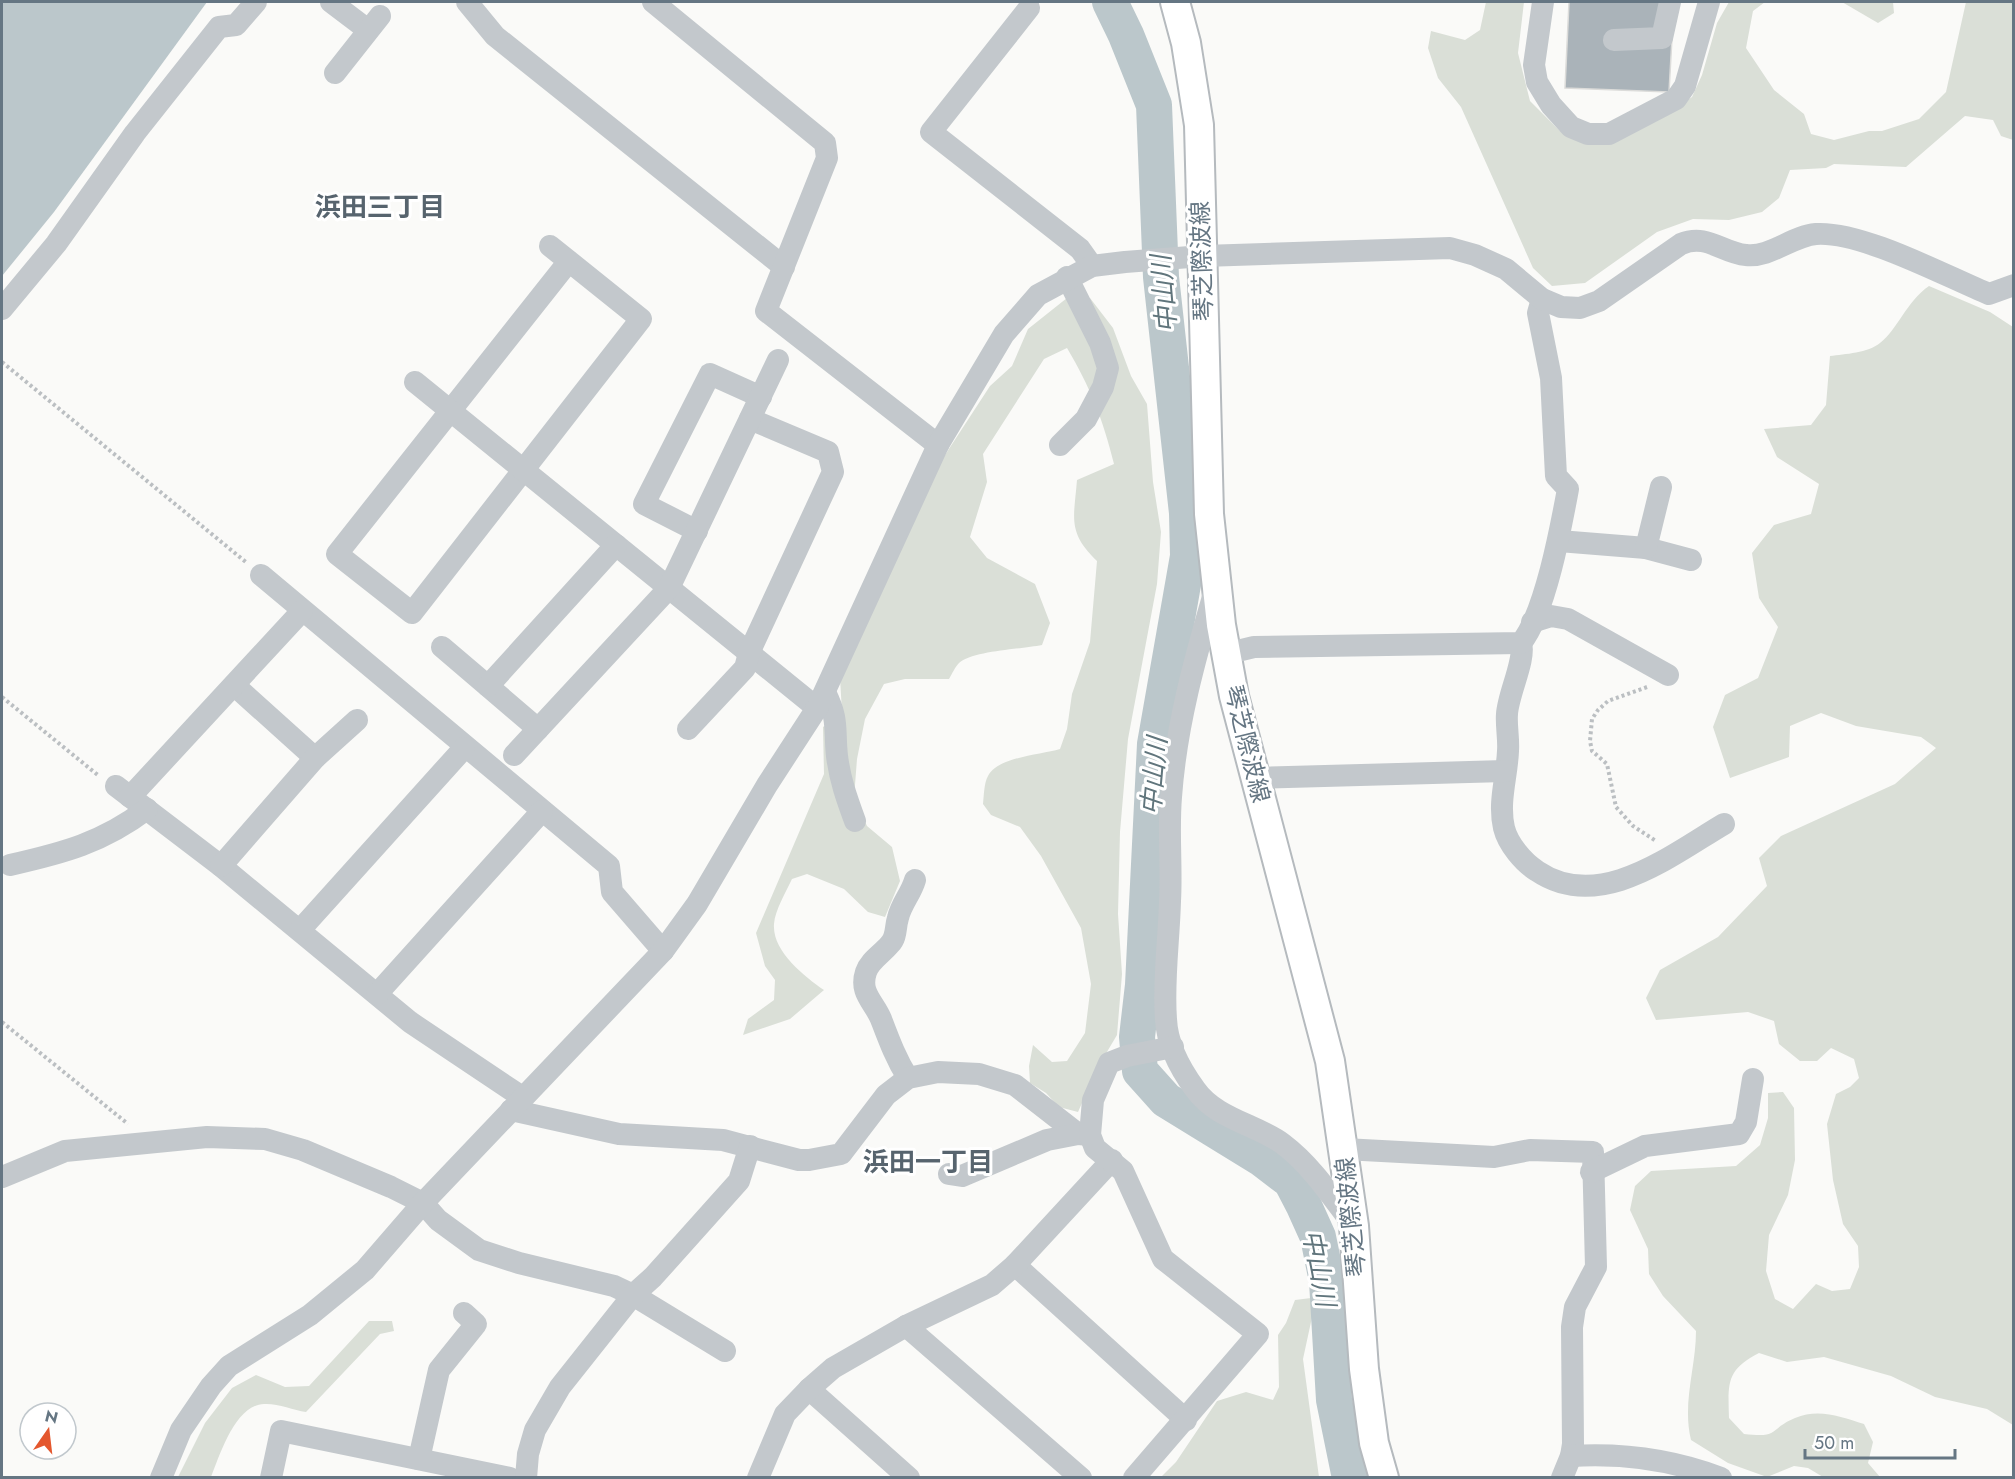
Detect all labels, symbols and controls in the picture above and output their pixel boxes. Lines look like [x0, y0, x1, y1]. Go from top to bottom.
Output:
district label: 浜田三丁目 [315, 188, 445, 226]
street label: 琴芝際波線 [1182, 200, 1221, 322]
water label: 中山川 [1141, 251, 1186, 335]
street label: 琴芝際波線 [1216, 681, 1279, 806]
water label: 中山川 [1132, 733, 1177, 817]
district label: 浜田一丁目 [863, 1143, 993, 1181]
street label: 琴芝際波線 [1327, 1156, 1374, 1279]
water label: 中山川 [1293, 1226, 1346, 1313]
north arrow [18, 1401, 78, 1461]
text: N [43, 1404, 60, 1430]
scale bar [1805, 1422, 1955, 1460]
text: 50 m [1814, 1430, 1854, 1456]

